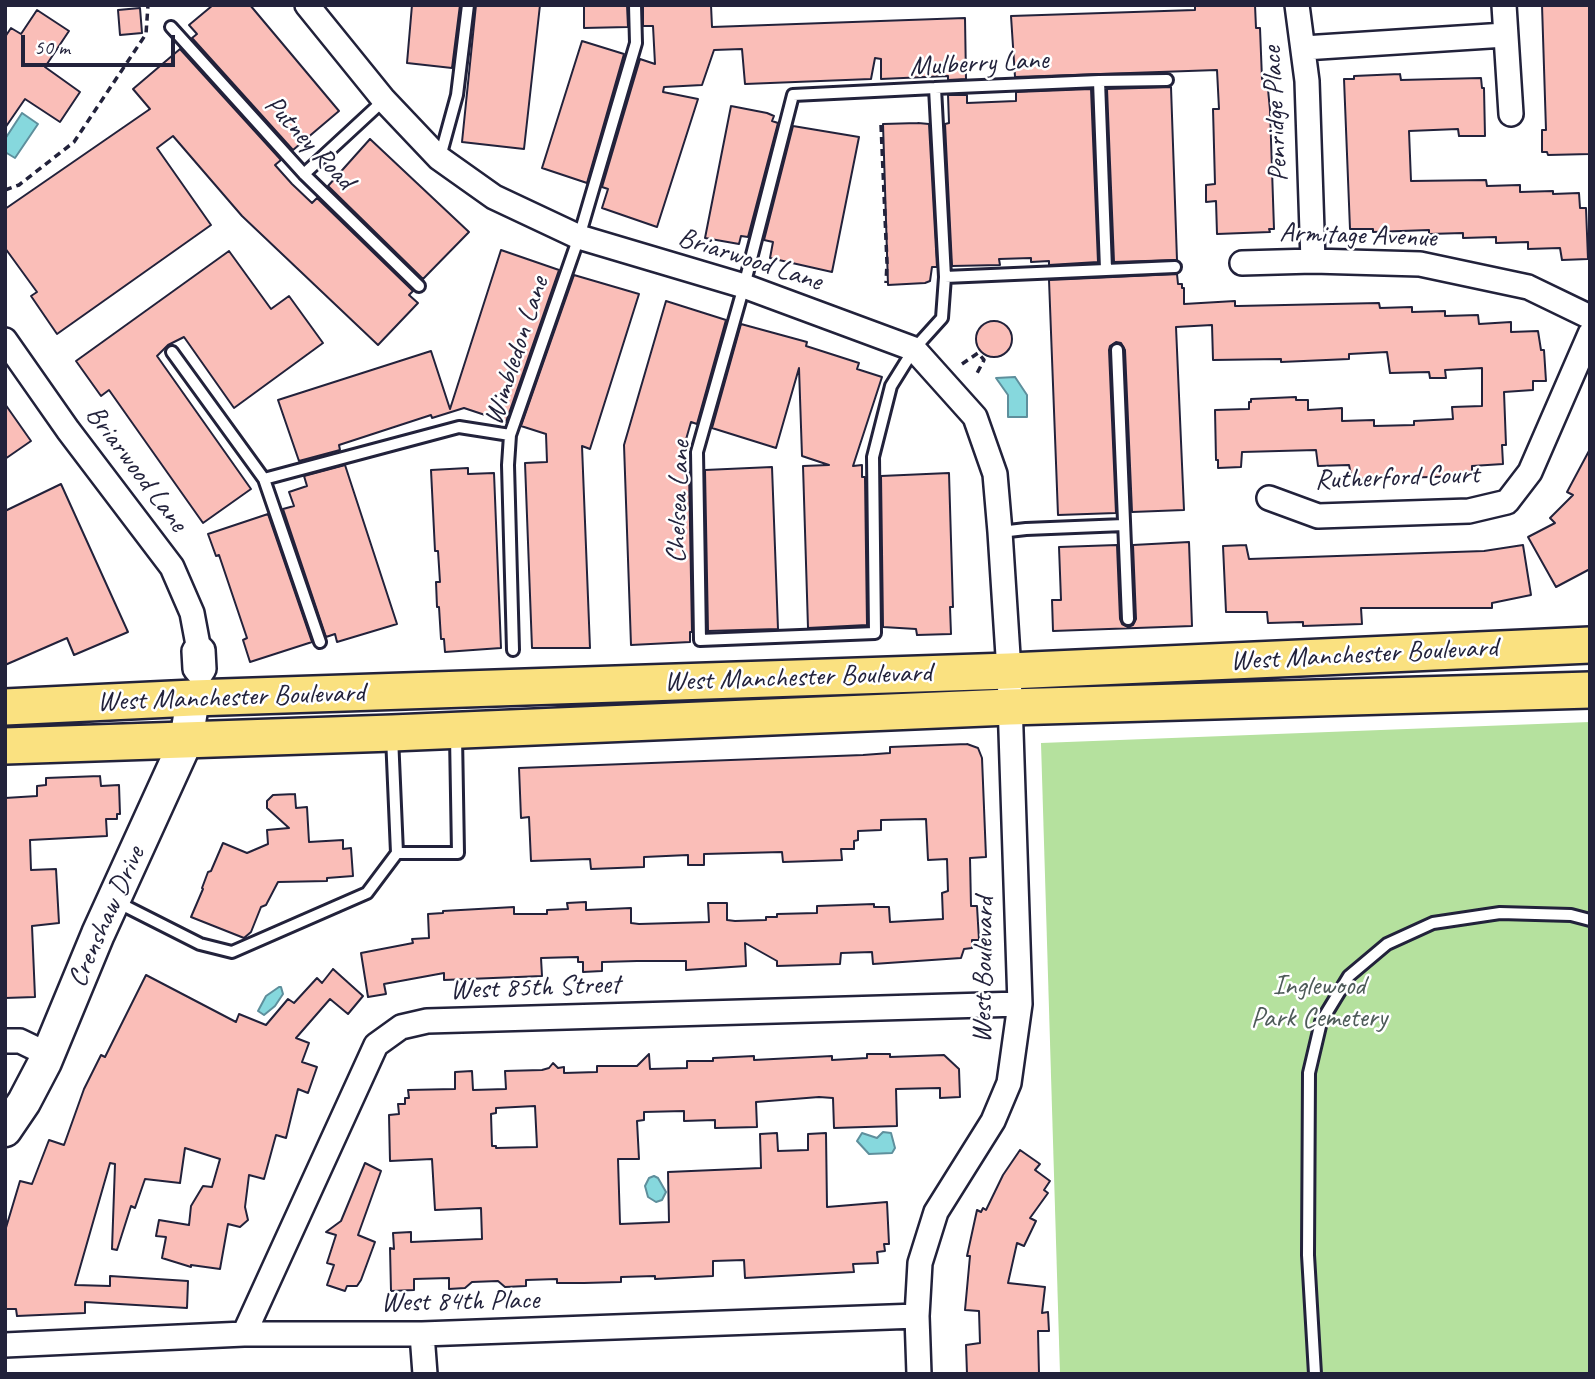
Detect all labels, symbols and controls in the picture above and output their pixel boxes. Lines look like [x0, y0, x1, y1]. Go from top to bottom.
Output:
scale bar [24, 21, 178, 65]
text: 50 m [34, 34, 70, 60]
street label: Mulberry Lane [909, 44, 1049, 84]
street label: Penridge Place [1256, 45, 1296, 183]
street label: Putney Road [257, 89, 361, 197]
street label: Armitage Avenue [1279, 216, 1437, 256]
street label: Briarwood Lane [674, 221, 826, 299]
street label: Wimbledon Lane [477, 273, 557, 429]
street label: Briarwood Lane [78, 399, 194, 539]
street label: Chelsea Lane [660, 440, 698, 564]
street label: Rutherford Court [1314, 458, 1480, 498]
street label: West Manchester Boulevard [1229, 631, 1499, 679]
street label: West Manchester Boulevard [664, 657, 932, 699]
street label: West Manchester Boulevard [97, 677, 365, 719]
street label: Crenshaw Drive [61, 842, 153, 992]
street label: West Boulevard [966, 897, 1002, 1043]
street label: West 85th Street [449, 968, 621, 1008]
park label: Inglewood Park Cemetery [1251, 970, 1387, 1036]
street label: West 84th Place [381, 1284, 539, 1320]

